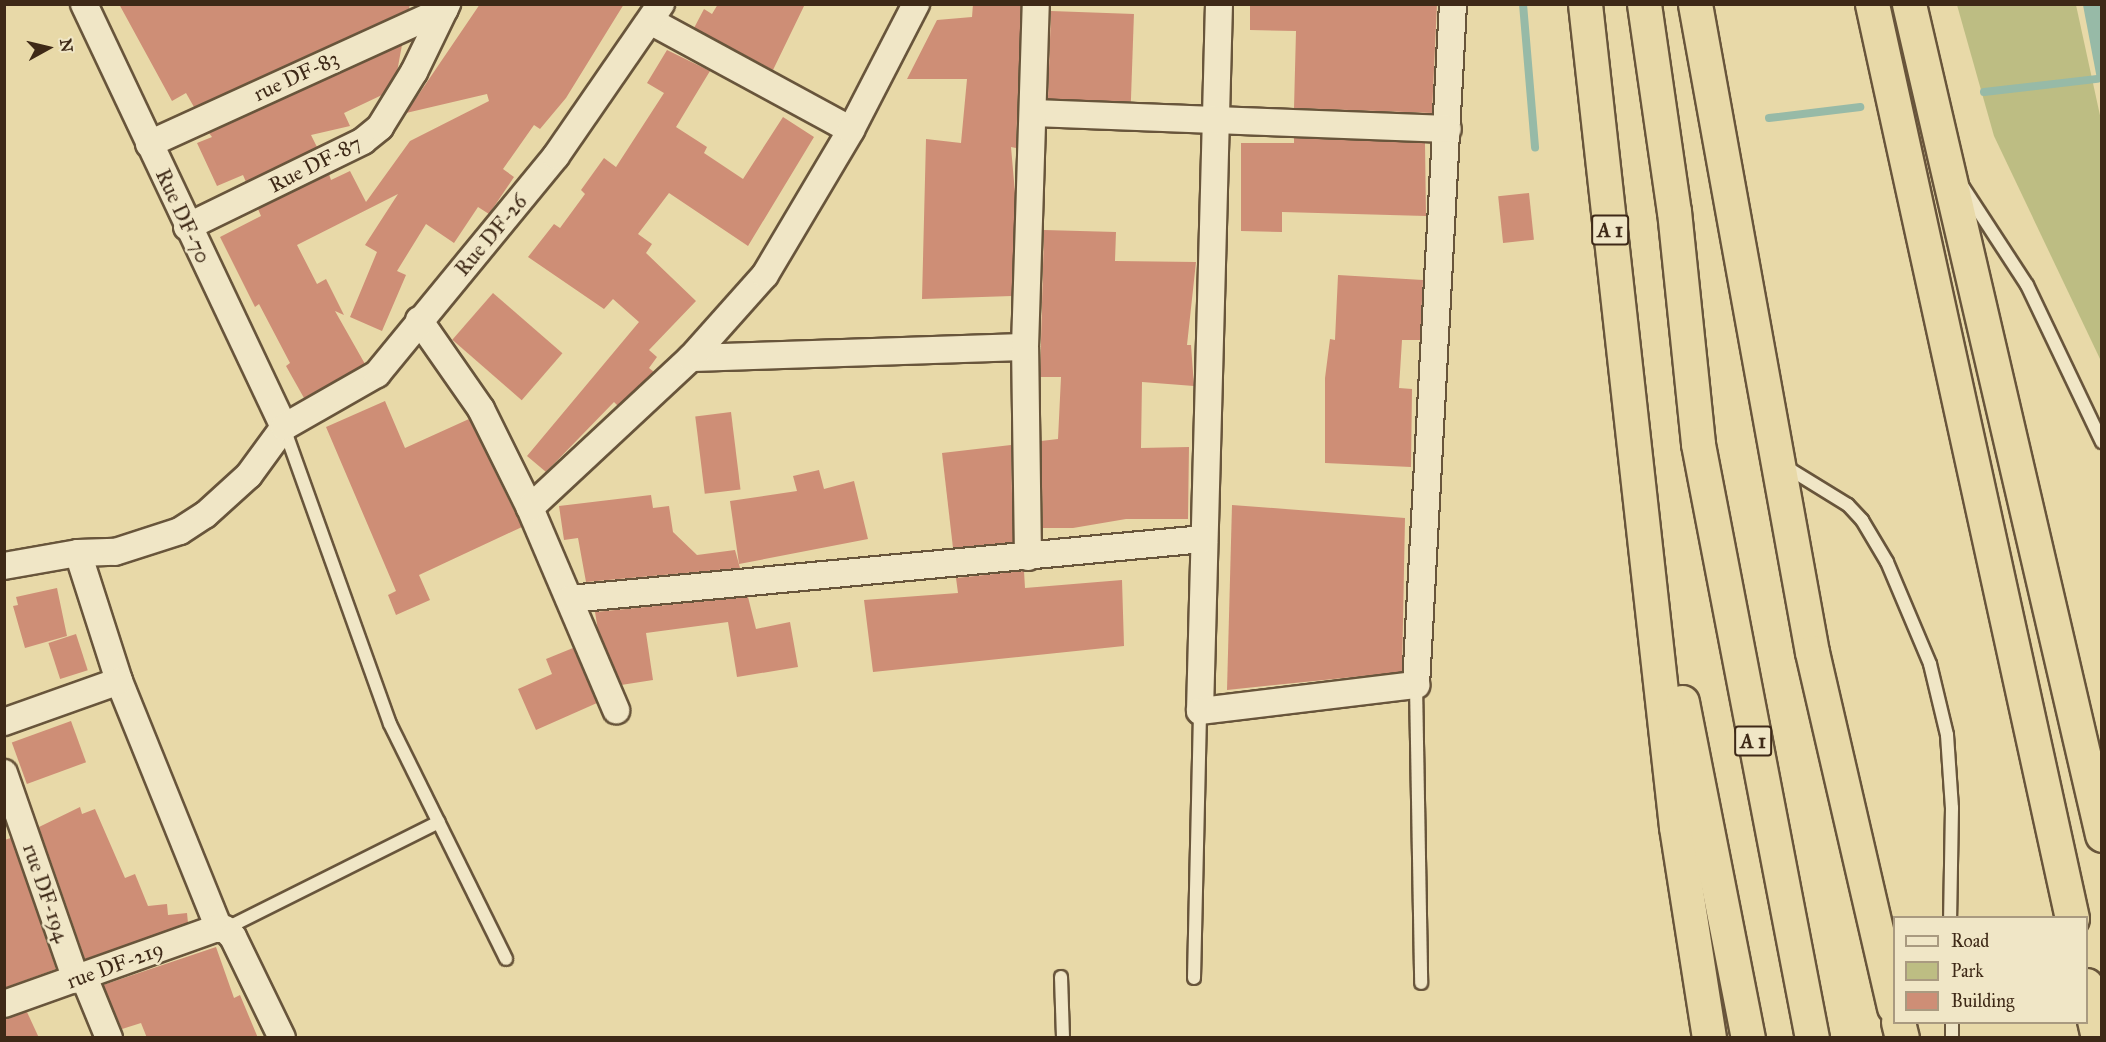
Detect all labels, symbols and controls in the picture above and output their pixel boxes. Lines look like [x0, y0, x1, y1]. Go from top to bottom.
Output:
north arrow [18, 18, 78, 78]
text: N [56, 37, 77, 53]
street label: rue DF-83 [250, 45, 342, 107]
street label: Rue DF-87 [265, 130, 365, 198]
street label: Rue DF-70 [150, 165, 216, 267]
street label: Rue DF-26 [450, 189, 532, 281]
road number: A 1 [1590, 213, 1630, 247]
road number: A 1 [1734, 724, 1772, 758]
street label: rue DF-194 [17, 841, 75, 945]
legend [1893, 916, 2088, 1024]
text: Road [1951, 930, 1989, 952]
street label: rue DF-219 [63, 936, 167, 994]
text: Park [1951, 960, 1984, 982]
text: Building [1951, 990, 2014, 1012]

